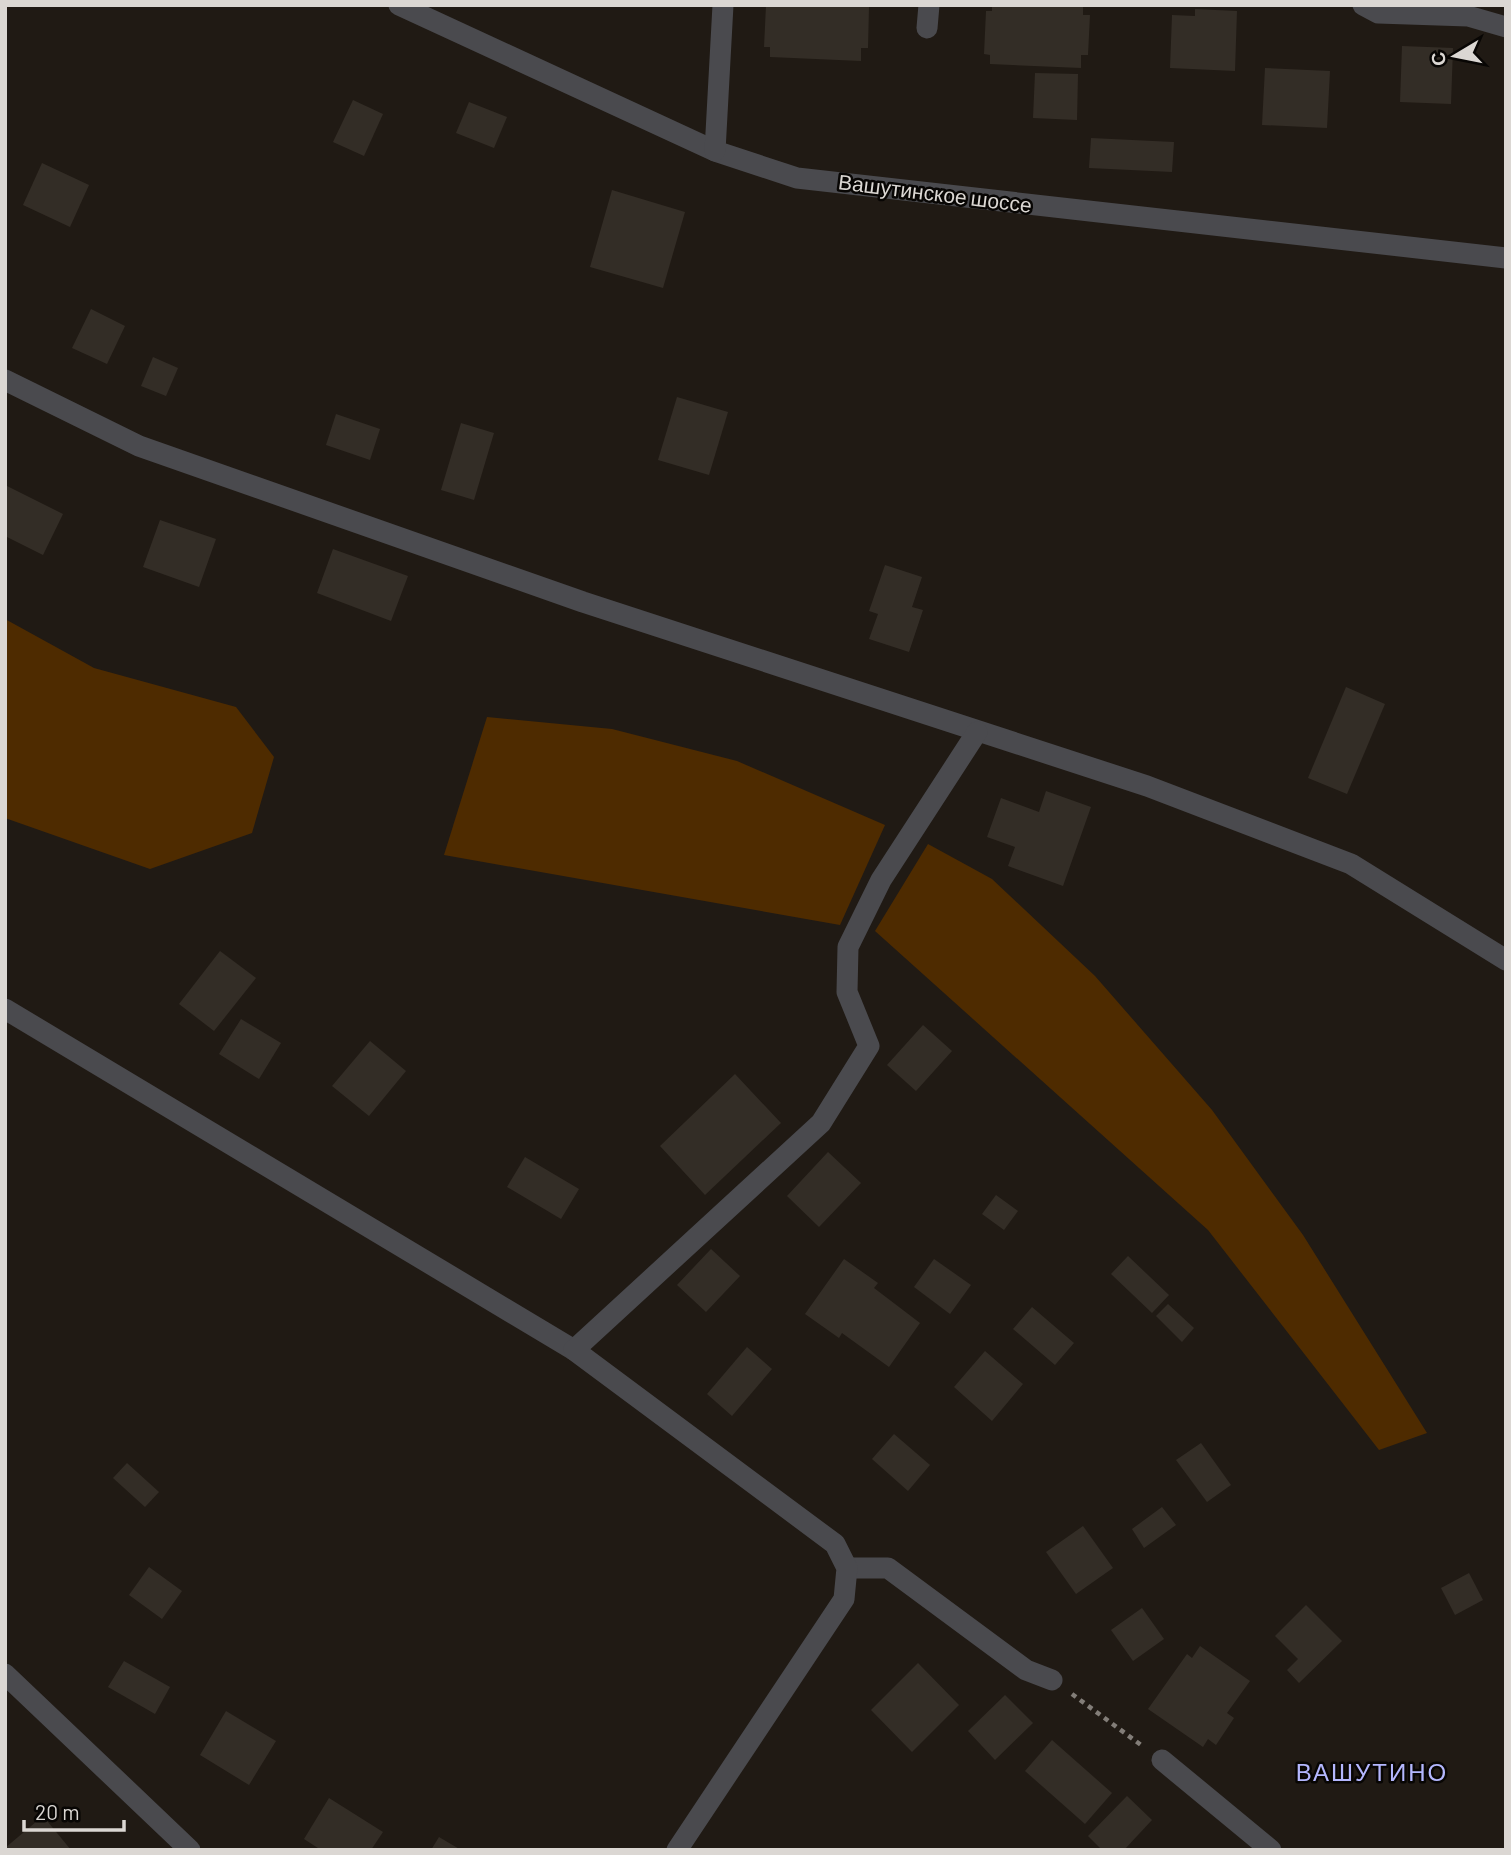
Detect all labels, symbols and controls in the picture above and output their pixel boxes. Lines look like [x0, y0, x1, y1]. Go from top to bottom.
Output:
north arrow [1420, 21, 1490, 91]
text: С [1425, 50, 1450, 68]
street label: Вашутинское шоссе [837, 168, 1033, 217]
district label: ВАШУТИНО [1296, 1757, 1448, 1786]
scale bar [24, 1788, 124, 1832]
text: 20 m [35, 1799, 80, 1824]

